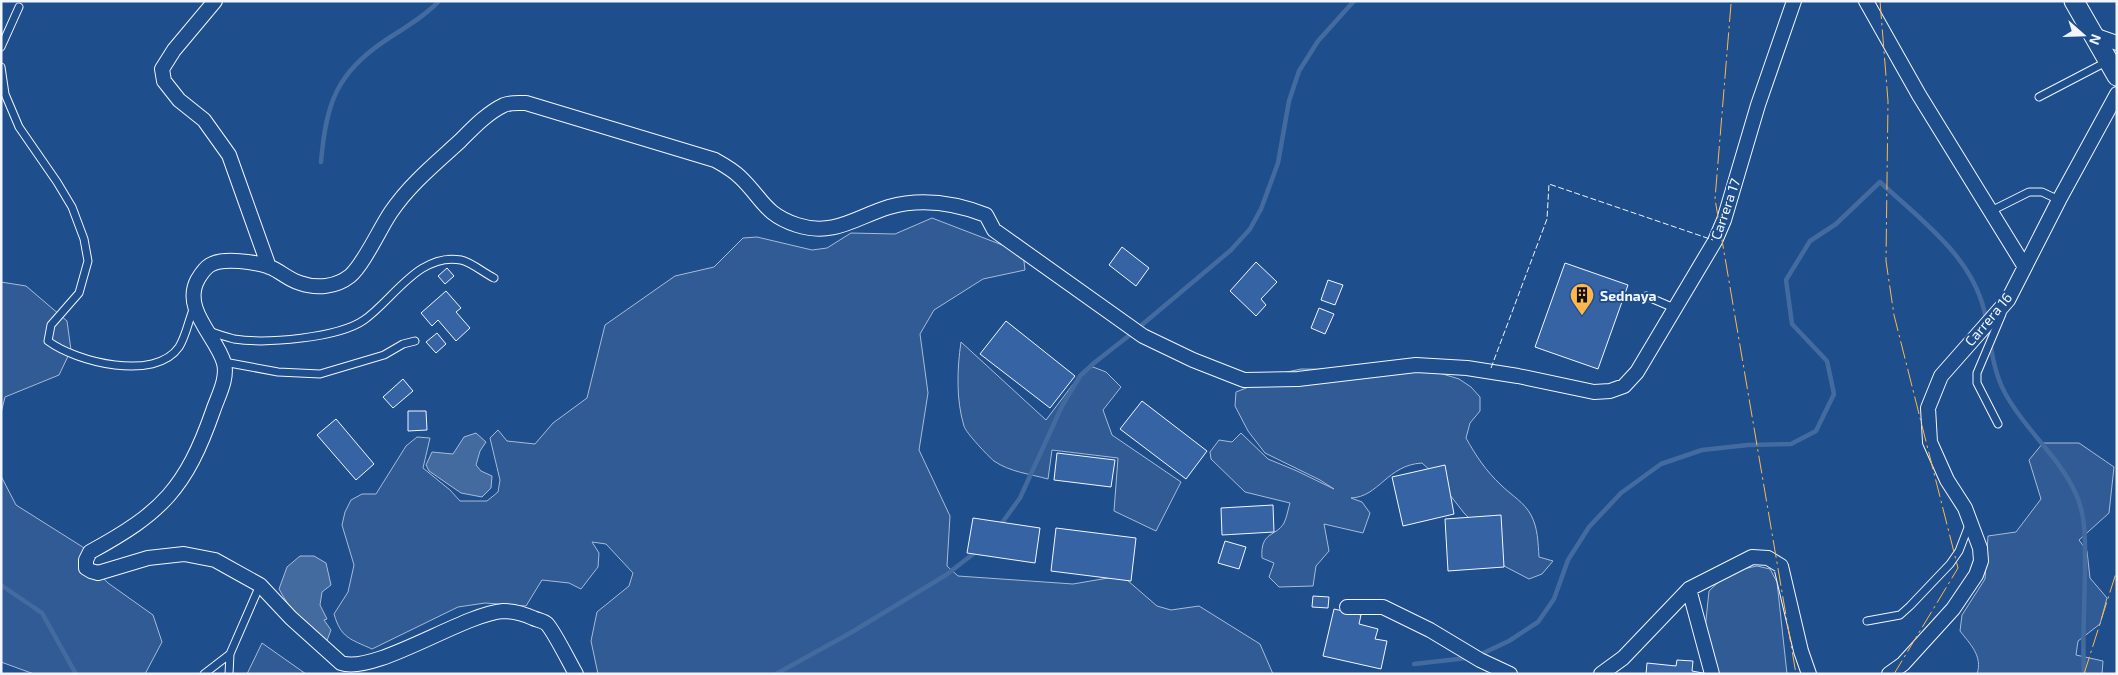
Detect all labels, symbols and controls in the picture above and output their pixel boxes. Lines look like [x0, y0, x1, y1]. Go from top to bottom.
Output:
north arrow [2058, 10, 2108, 60]
text: N [2086, 32, 2105, 47]
street label: Carrera 17 [1707, 176, 1743, 242]
building icon: Sednaya [1569, 282, 1595, 316]
place label: Sednaya [1600, 287, 1657, 304]
street label: Carrera 16 [1961, 289, 2015, 349]

